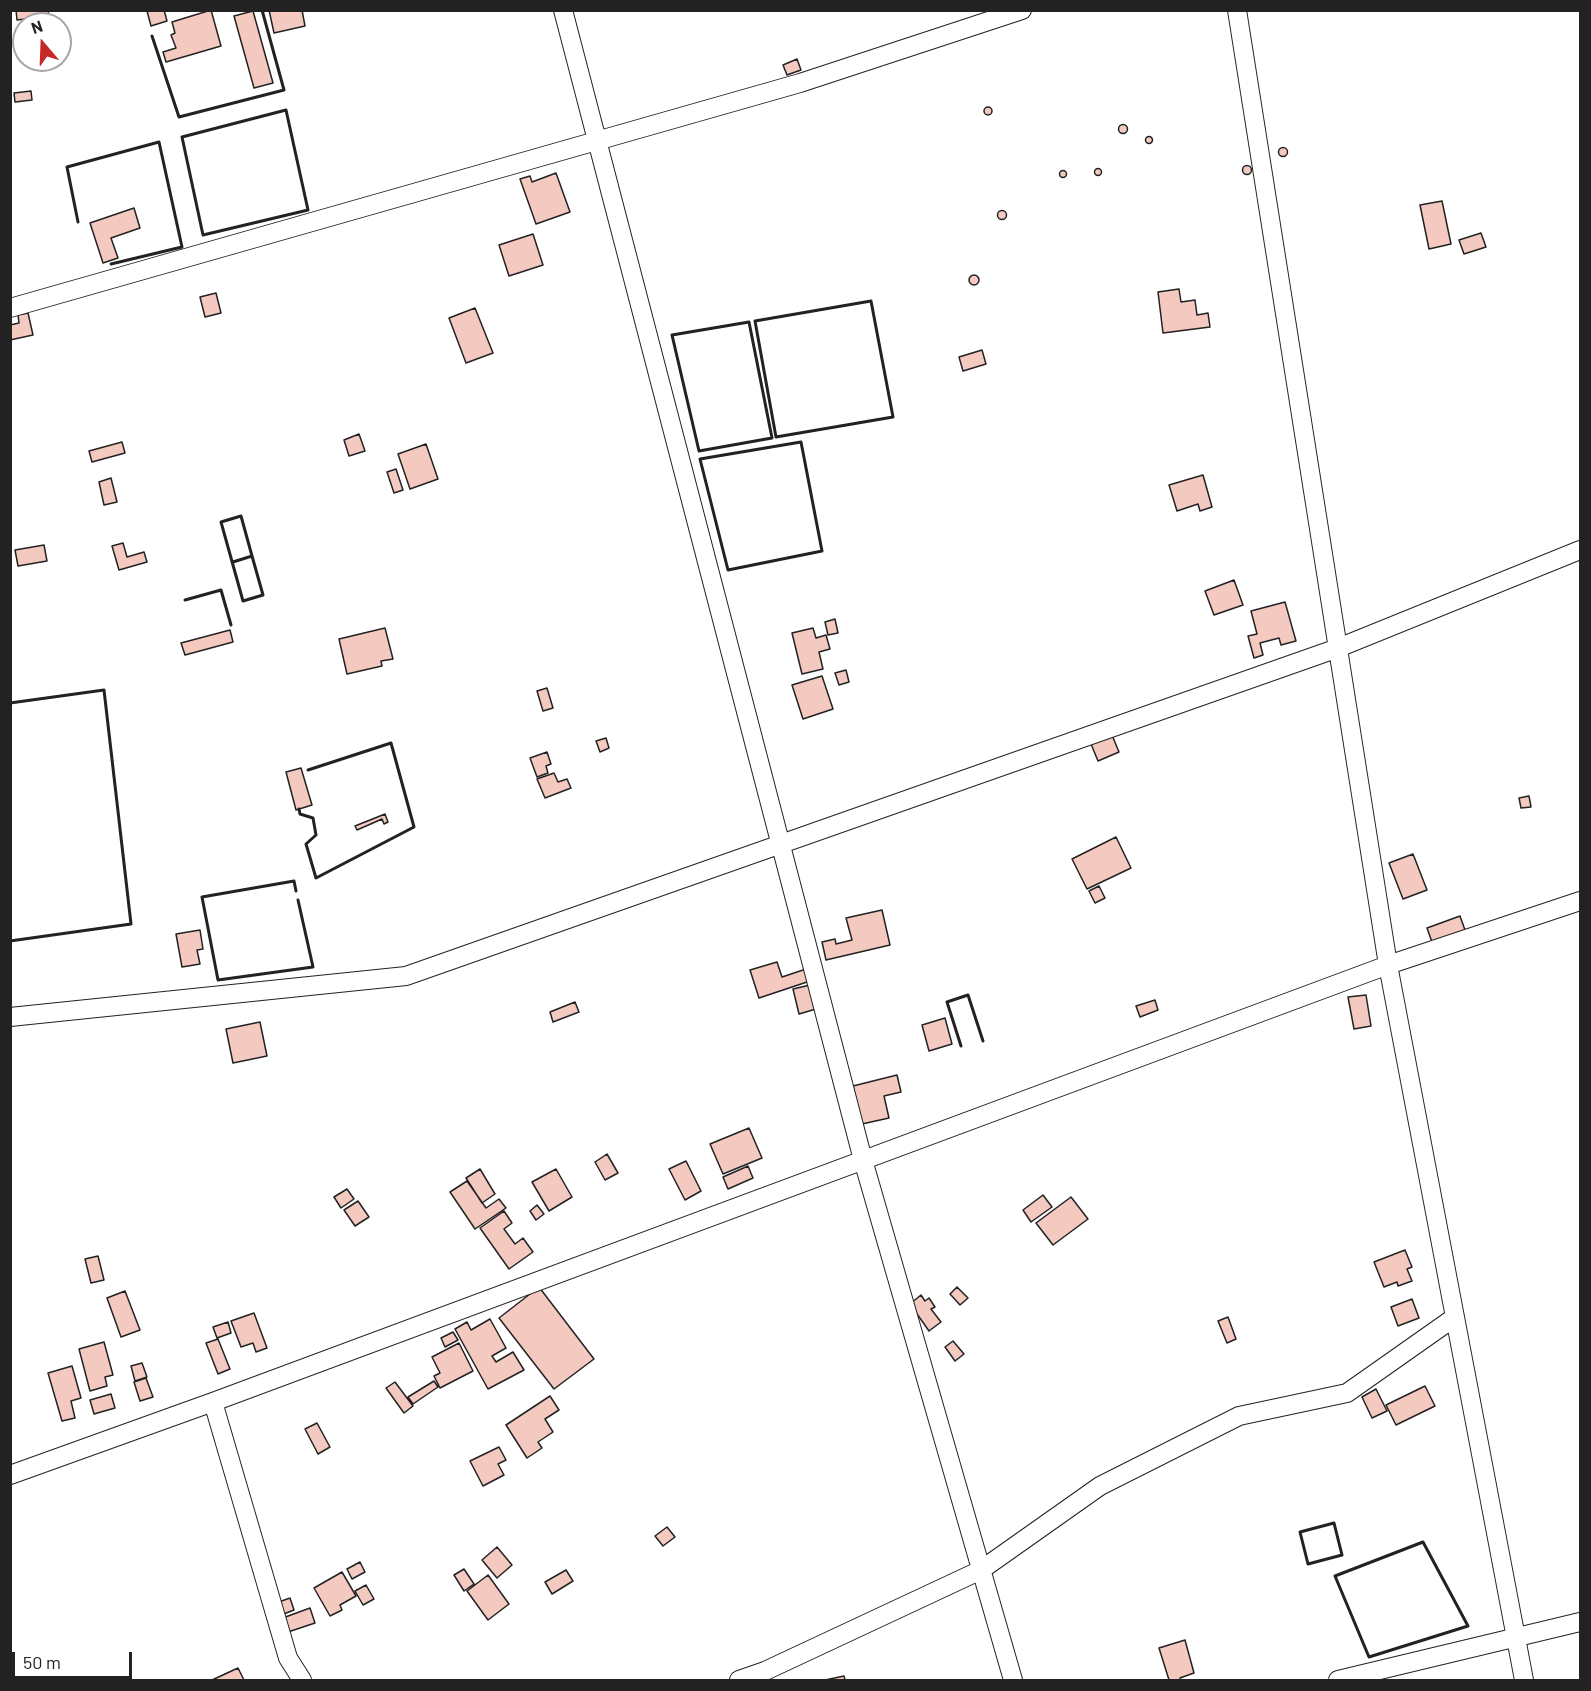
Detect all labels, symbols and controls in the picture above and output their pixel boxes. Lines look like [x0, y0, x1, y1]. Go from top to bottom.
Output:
north arrow [12, 12, 72, 72]
text: N [28, 16, 45, 37]
scale bar [15, 1640, 135, 1678]
text: 50 m [23, 1651, 61, 1673]

